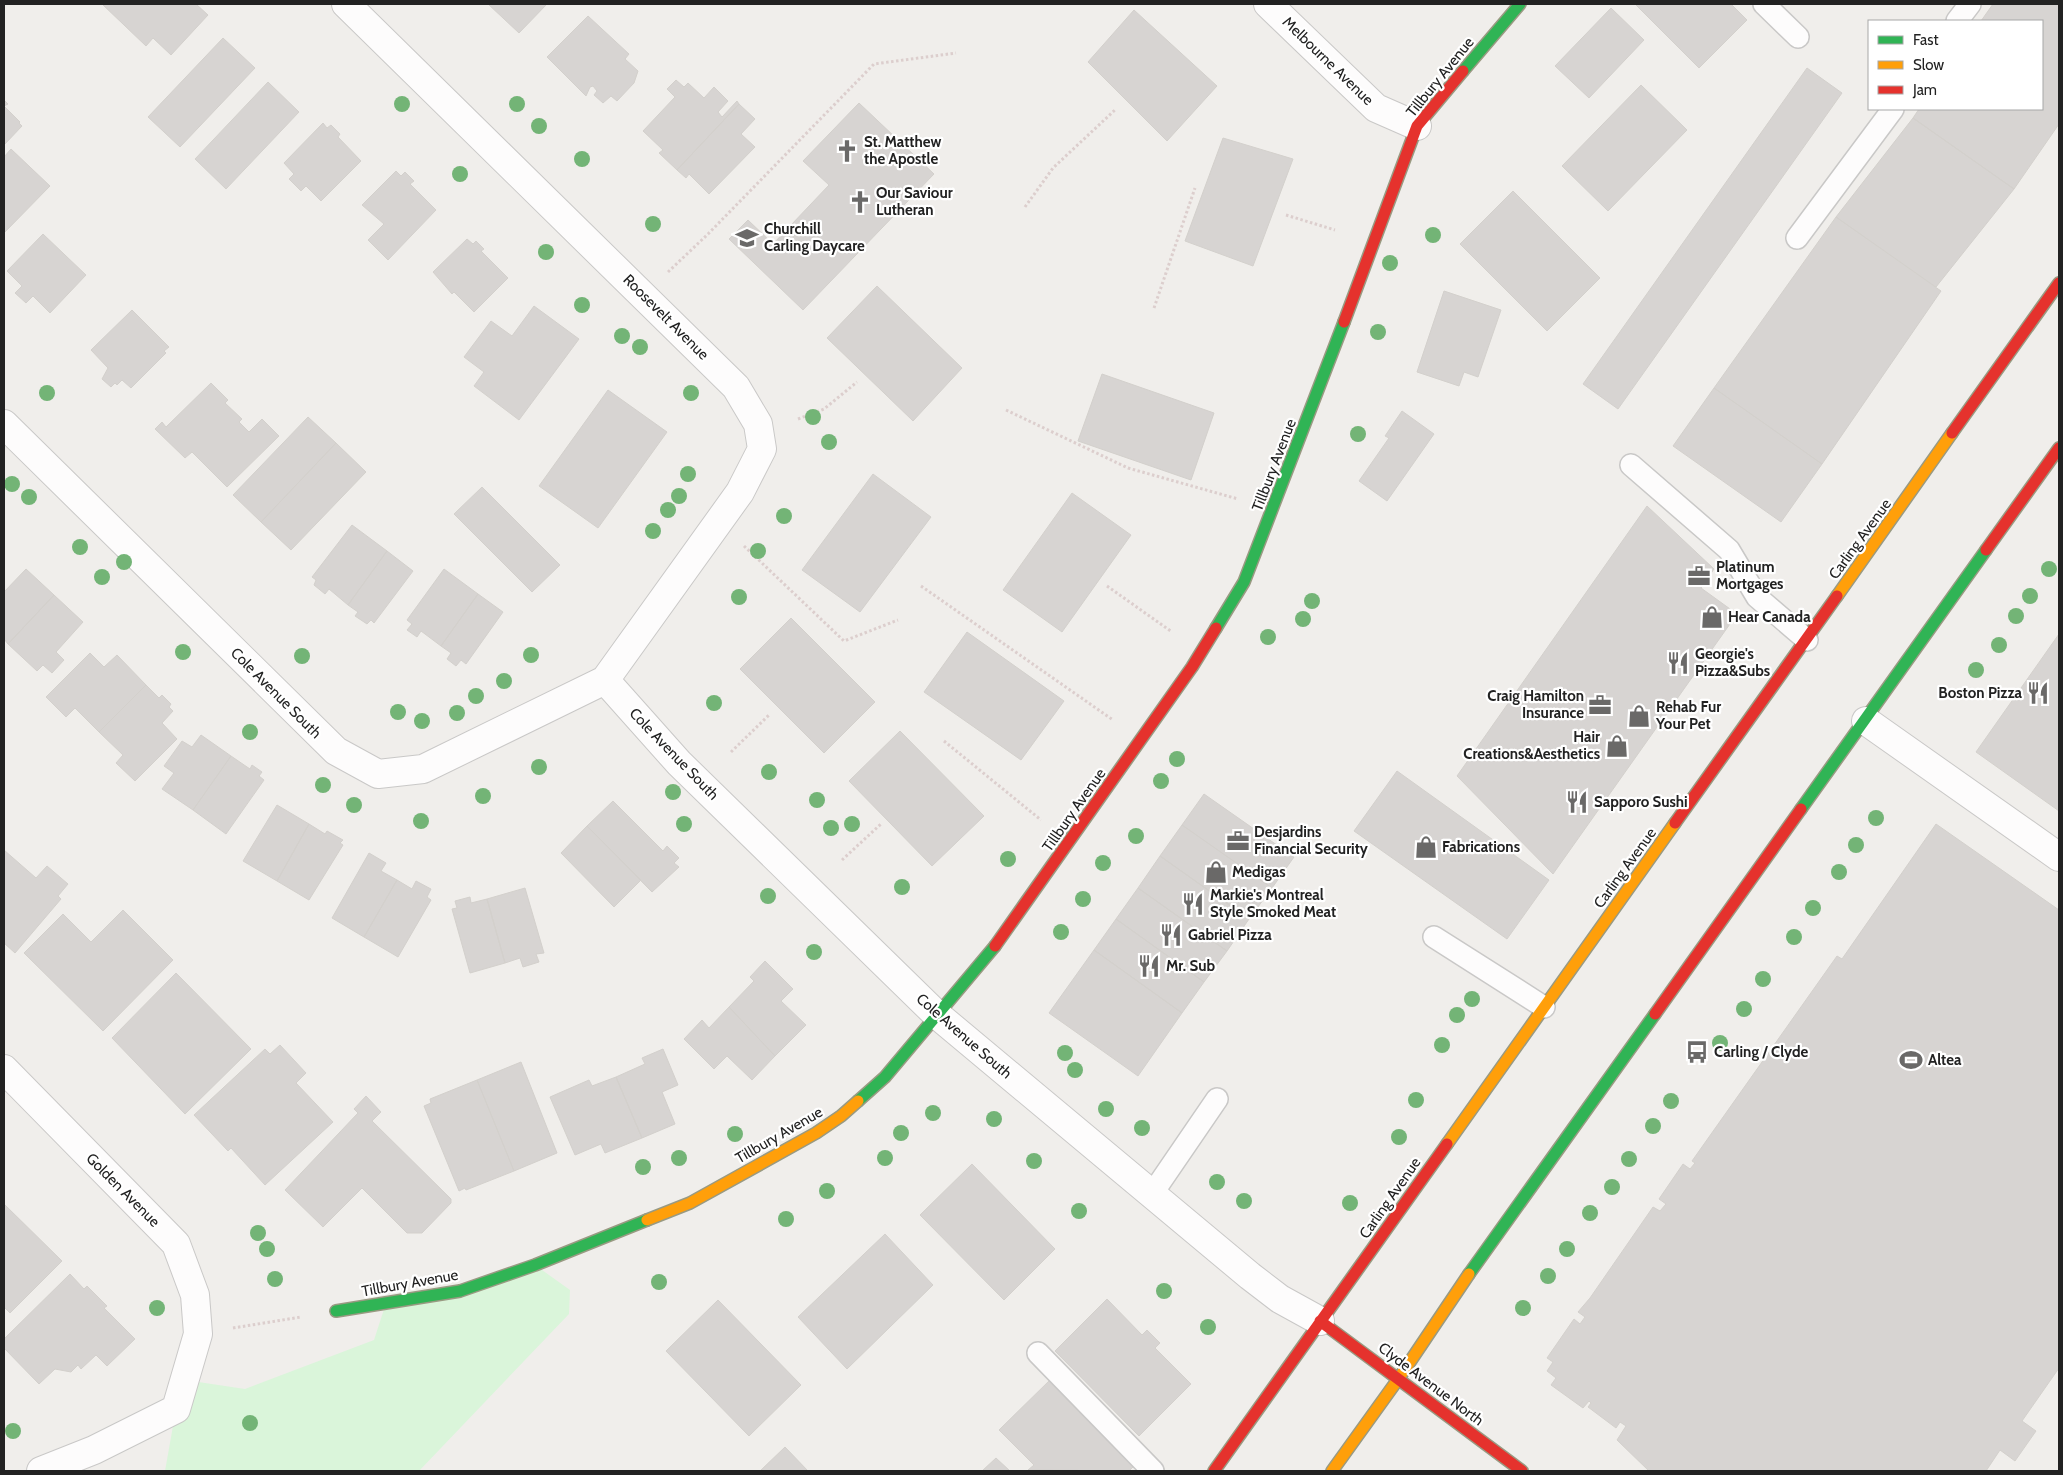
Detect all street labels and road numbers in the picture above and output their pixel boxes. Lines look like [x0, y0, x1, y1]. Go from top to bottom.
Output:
street label: Melbourne Avenue [1279, 13, 1377, 109]
street label: Tillbury Avenue [1402, 33, 1478, 121]
street label: Roosevelt Avenue [620, 271, 713, 364]
street label: Tillbury Avenue [1248, 416, 1300, 514]
street label: Carling Avenue [1825, 495, 1895, 583]
street label: Cole Avenue South [227, 644, 325, 742]
street label: Cole Avenue South [626, 704, 722, 804]
street label: Tillbury Avenue [1039, 765, 1110, 855]
street label: Carling Avenue [1590, 824, 1660, 912]
street label: Cole Avenue South [913, 990, 1015, 1082]
street label: Tillbury Avenue [732, 1103, 826, 1167]
street label: Golden Avenue [82, 1149, 164, 1231]
street label: Carling Avenue [1355, 1154, 1425, 1242]
street label: Tillbury Avenue [360, 1266, 460, 1300]
street label: Clyde Avenue North [1375, 1339, 1487, 1429]

